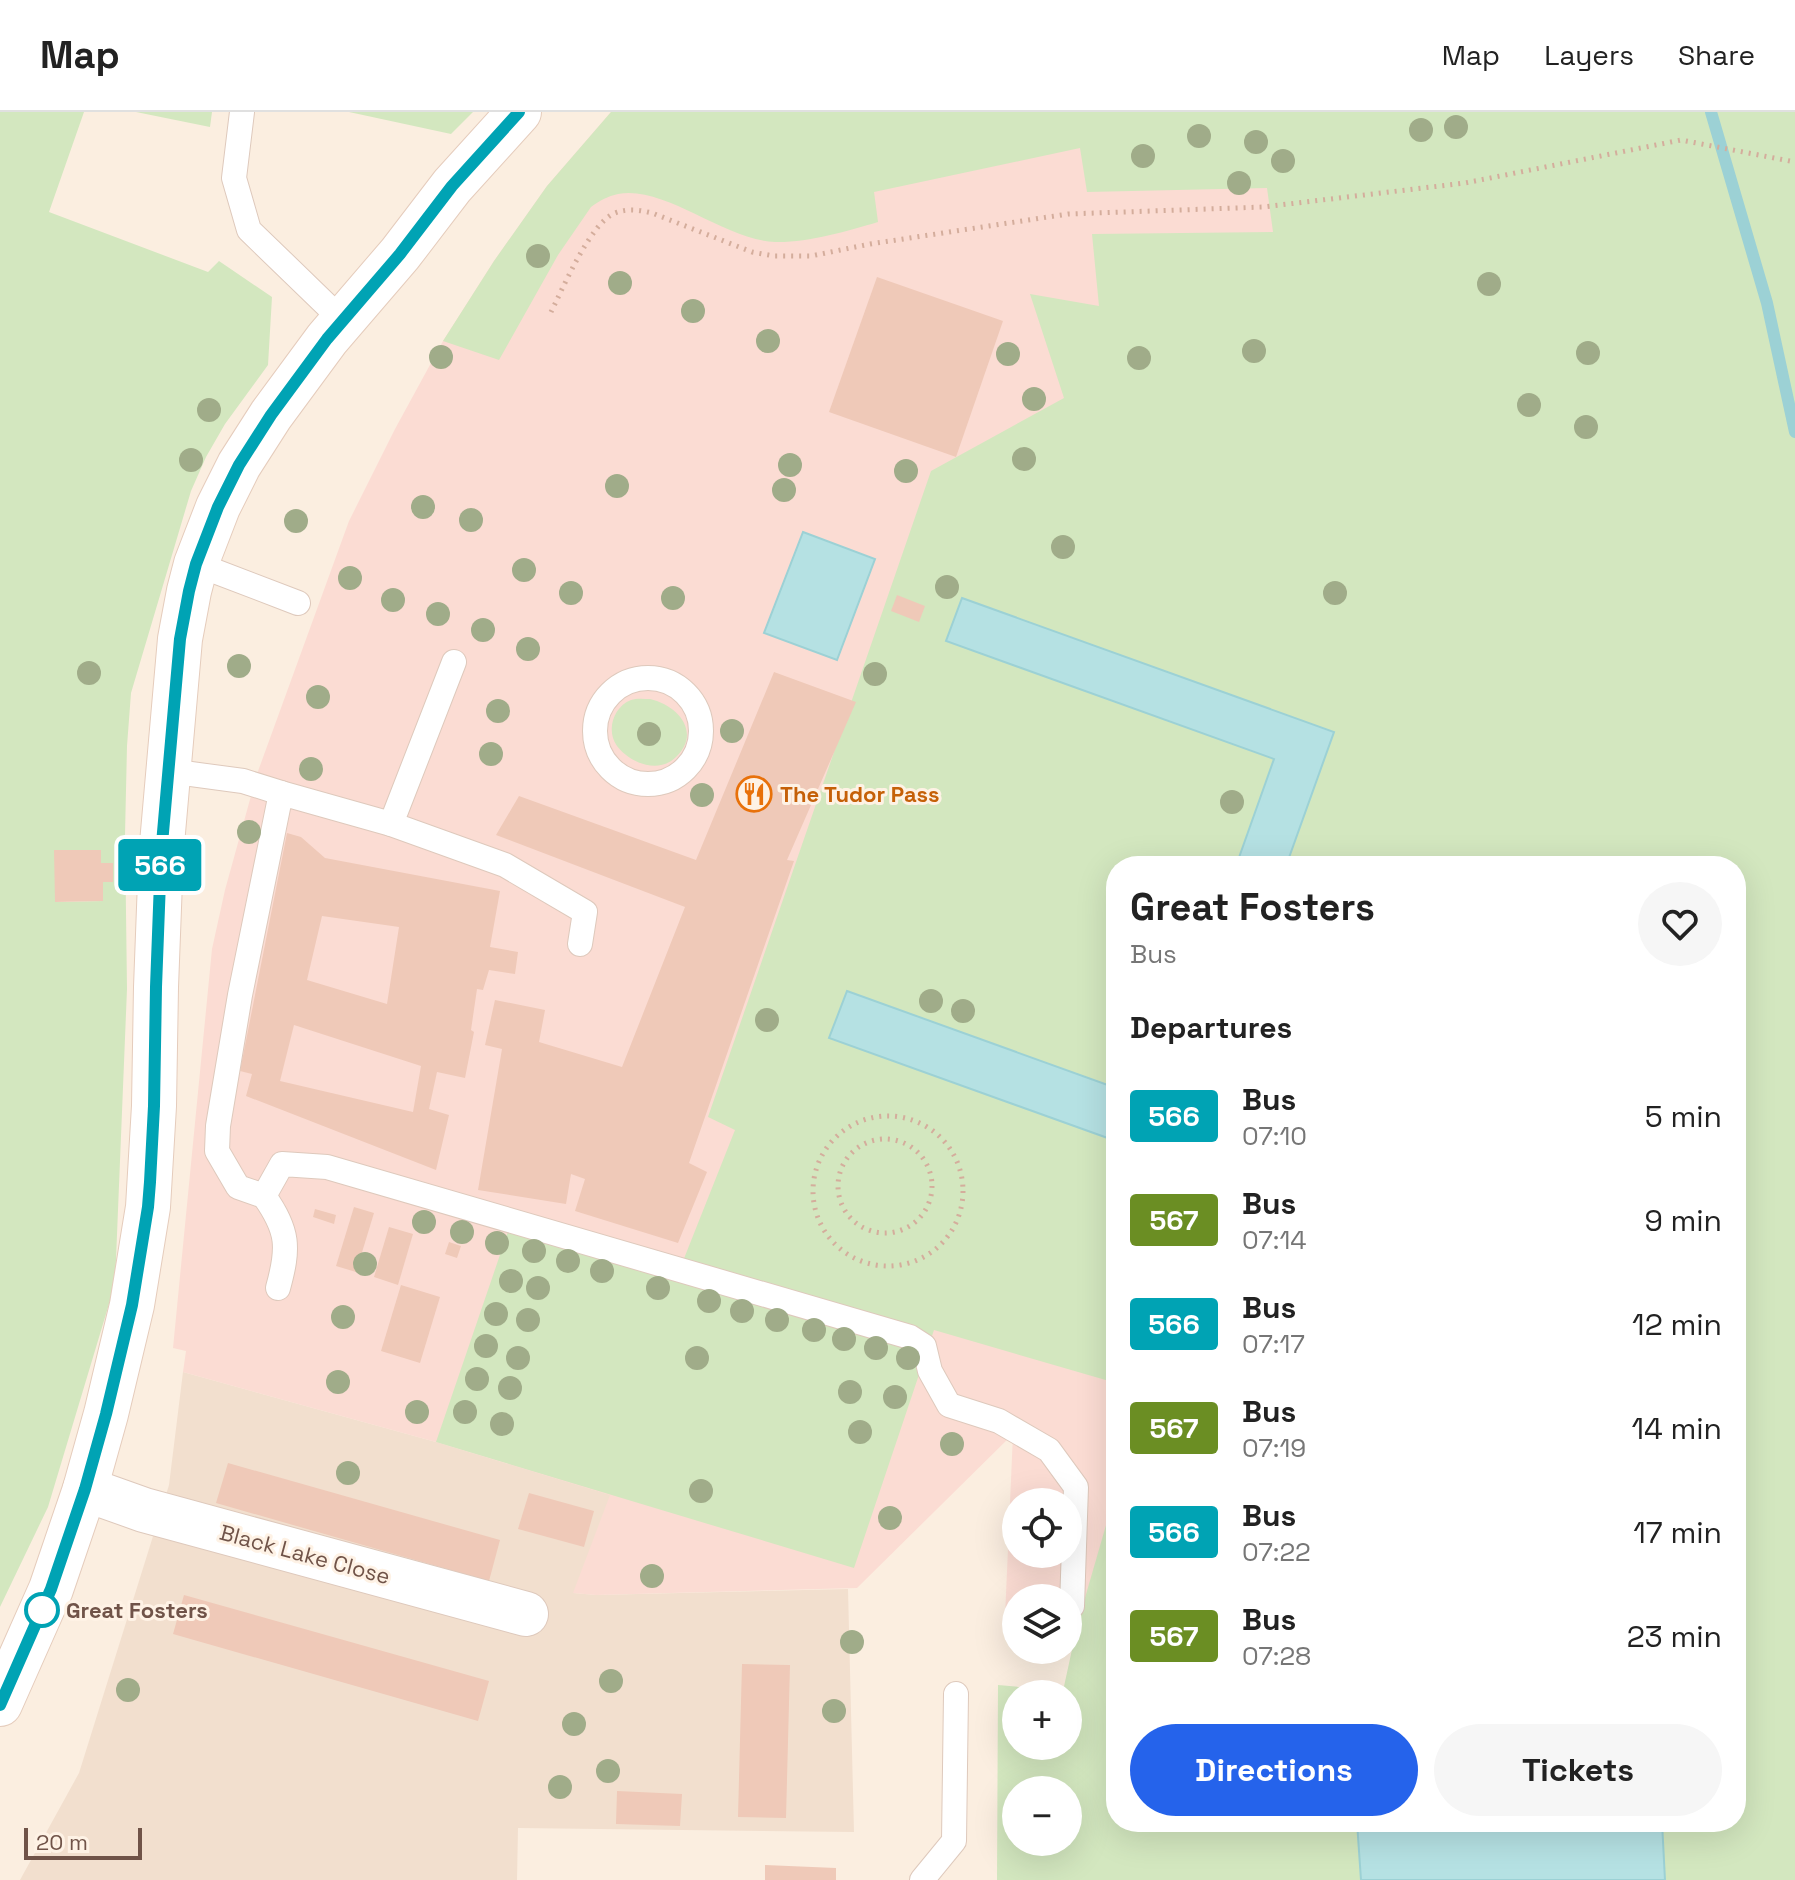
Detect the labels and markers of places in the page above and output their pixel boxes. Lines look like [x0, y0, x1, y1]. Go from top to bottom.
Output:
restaurant icon: The Tudor Pass [735, 775, 773, 813]
place label: The Tudor Pass [780, 780, 940, 808]
marker: Great Fosters [25, 1593, 59, 1627]
place label: Great Fosters [66, 1596, 208, 1624]

